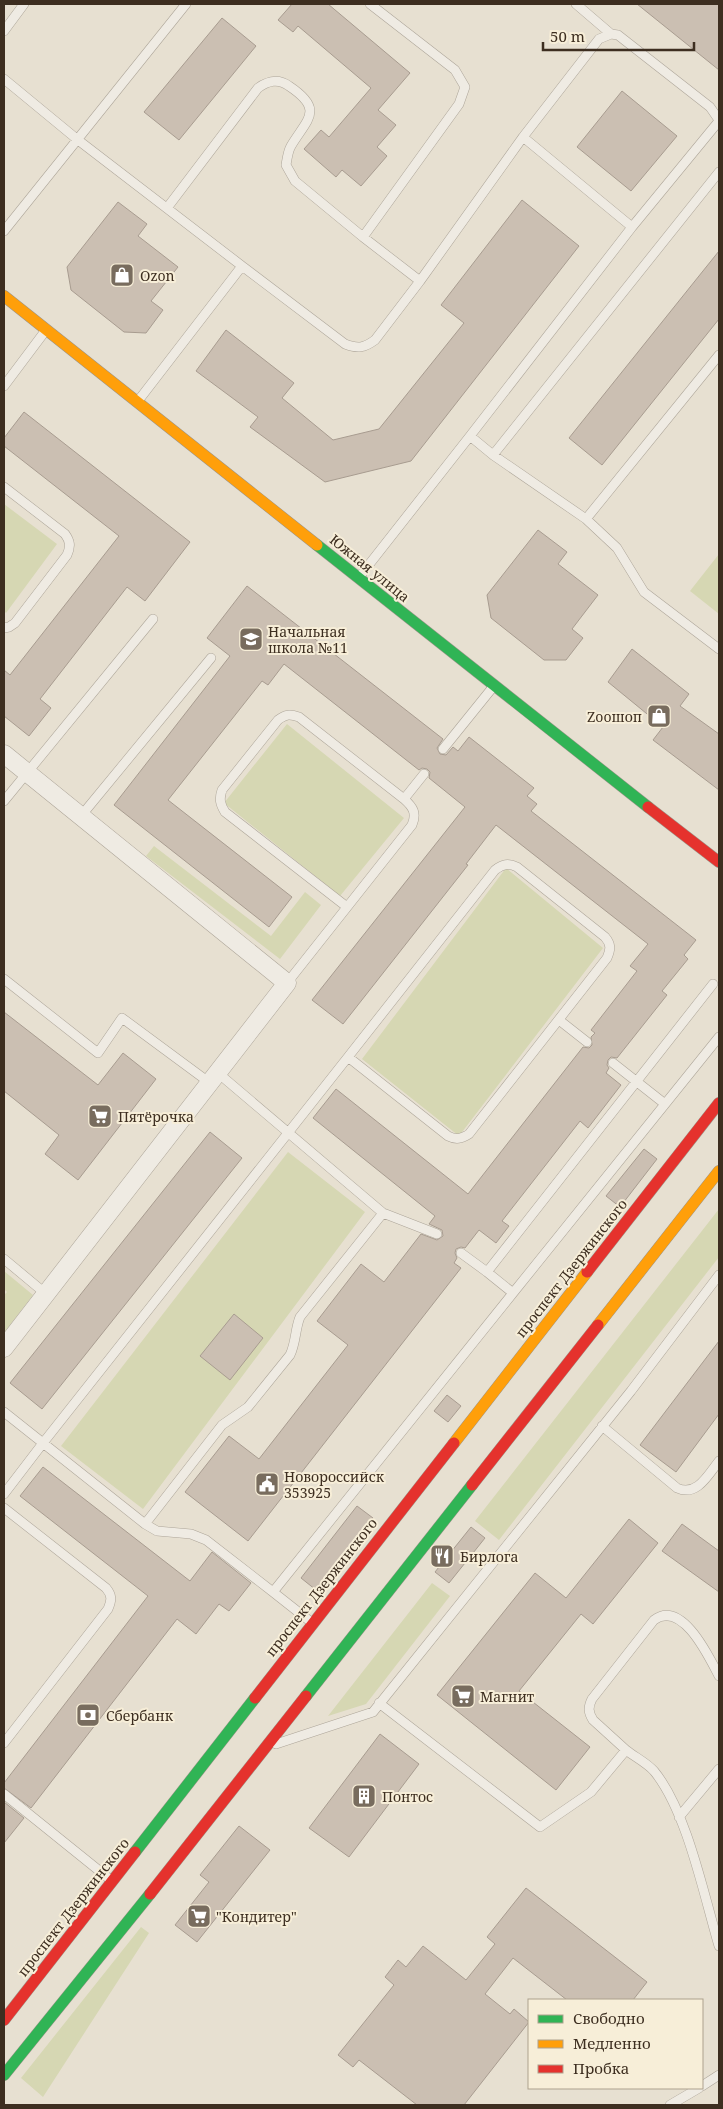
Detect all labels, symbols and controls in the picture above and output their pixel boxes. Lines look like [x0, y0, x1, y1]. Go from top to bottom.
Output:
scale bar [543, 20, 694, 52]
text: 50 m [550, 26, 585, 46]
shop icon: Ozon [109, 262, 135, 288]
place label: Ozon [140, 266, 175, 285]
street label: Южная улица [326, 530, 414, 606]
place label: Начальная школа №11 [268, 622, 348, 657]
school or university icon: Начальная школа №11 [238, 626, 264, 652]
shop icon: Zooшоп [646, 703, 672, 729]
place label: Zooшоп [587, 707, 642, 726]
supermarket icon: Пятёрочка [87, 1103, 113, 1129]
place label: Пятёрочка [118, 1107, 194, 1126]
street label: проспект Дзержинского [511, 1195, 631, 1341]
place label: Новороссийск 353925 [284, 1467, 385, 1502]
public building icon: Новороссийск 353925 [254, 1471, 280, 1497]
street label: проспект Дзержинского [261, 1514, 381, 1660]
restaurant icon: Бирлога [429, 1543, 455, 1569]
place label: Бирлога [460, 1547, 518, 1566]
supermarket icon: Магнит [450, 1683, 476, 1709]
place label: Магнит [480, 1687, 535, 1706]
bank icon: Сбербанк [75, 1702, 101, 1728]
place label: Сбербанк [106, 1706, 174, 1725]
building icon: Понтос [351, 1783, 377, 1809]
place label: Понтос [382, 1787, 433, 1806]
street label: проспект Дзержинского [13, 1834, 133, 1980]
supermarket icon: "Кондитер" [186, 1903, 212, 1929]
place label: "Кондитер" [216, 1907, 297, 1926]
legend [528, 1999, 703, 2089]
text: Свободно [573, 2008, 645, 2028]
text: Медленно [573, 2033, 651, 2053]
text: Пробка [573, 2058, 629, 2078]

